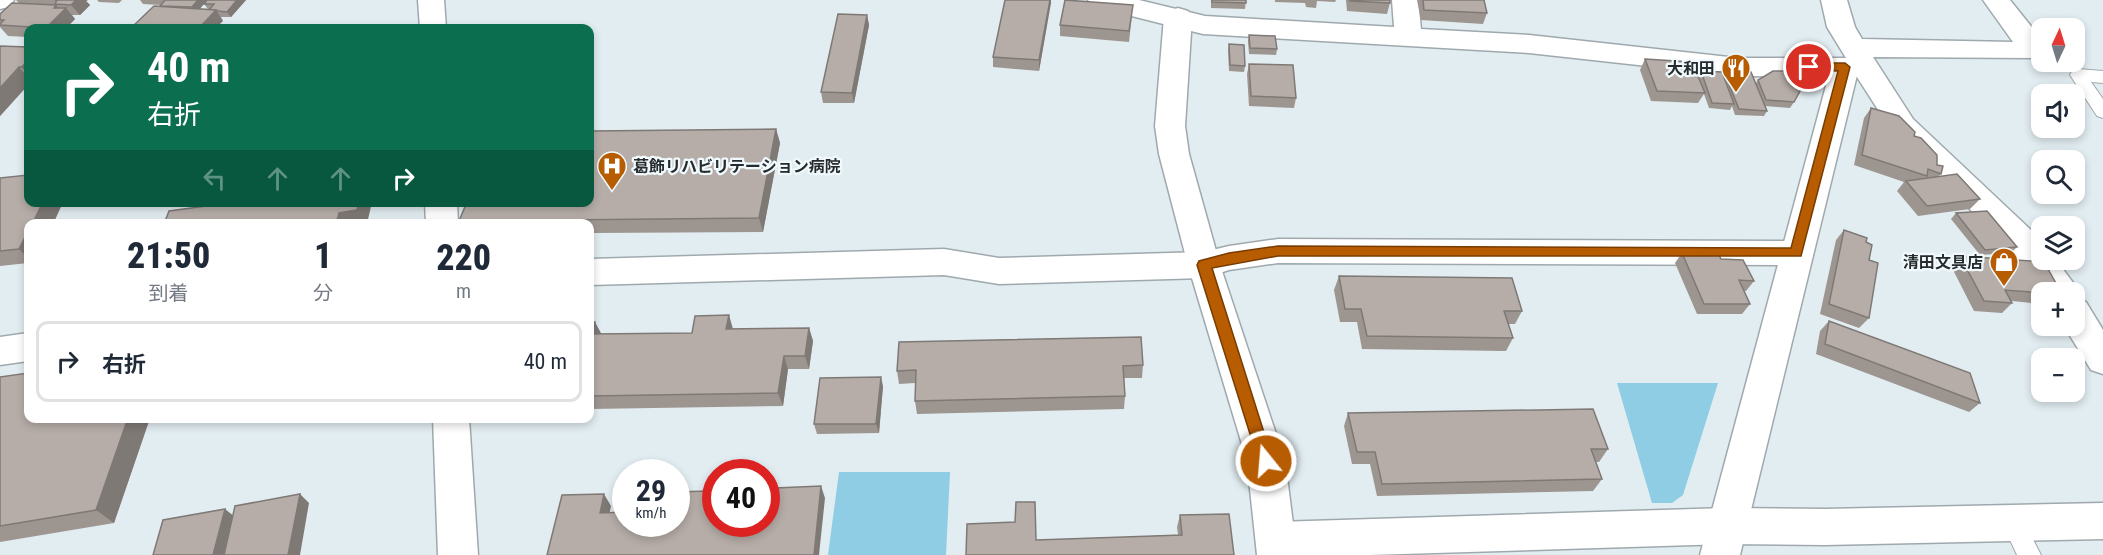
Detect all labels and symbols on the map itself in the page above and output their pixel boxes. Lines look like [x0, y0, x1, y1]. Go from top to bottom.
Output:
north arrow [2031, 18, 2085, 72]
pin [1783, 41, 1834, 92]
restaurant icon: 大和田 [1720, 52, 1752, 94]
place label: 大和田 [1667, 59, 1715, 78]
hospital icon: 葛飾リハビリテーション病院 [596, 150, 628, 192]
place label: 葛飾リハビリテーション病院 [633, 157, 841, 176]
shop icon: 清田文具店 [1988, 246, 2020, 288]
place label: 清田文具店 [1903, 253, 1983, 272]
position arrow [1234, 429, 1298, 493]
speed limit sign: 40 [702, 459, 780, 537]

